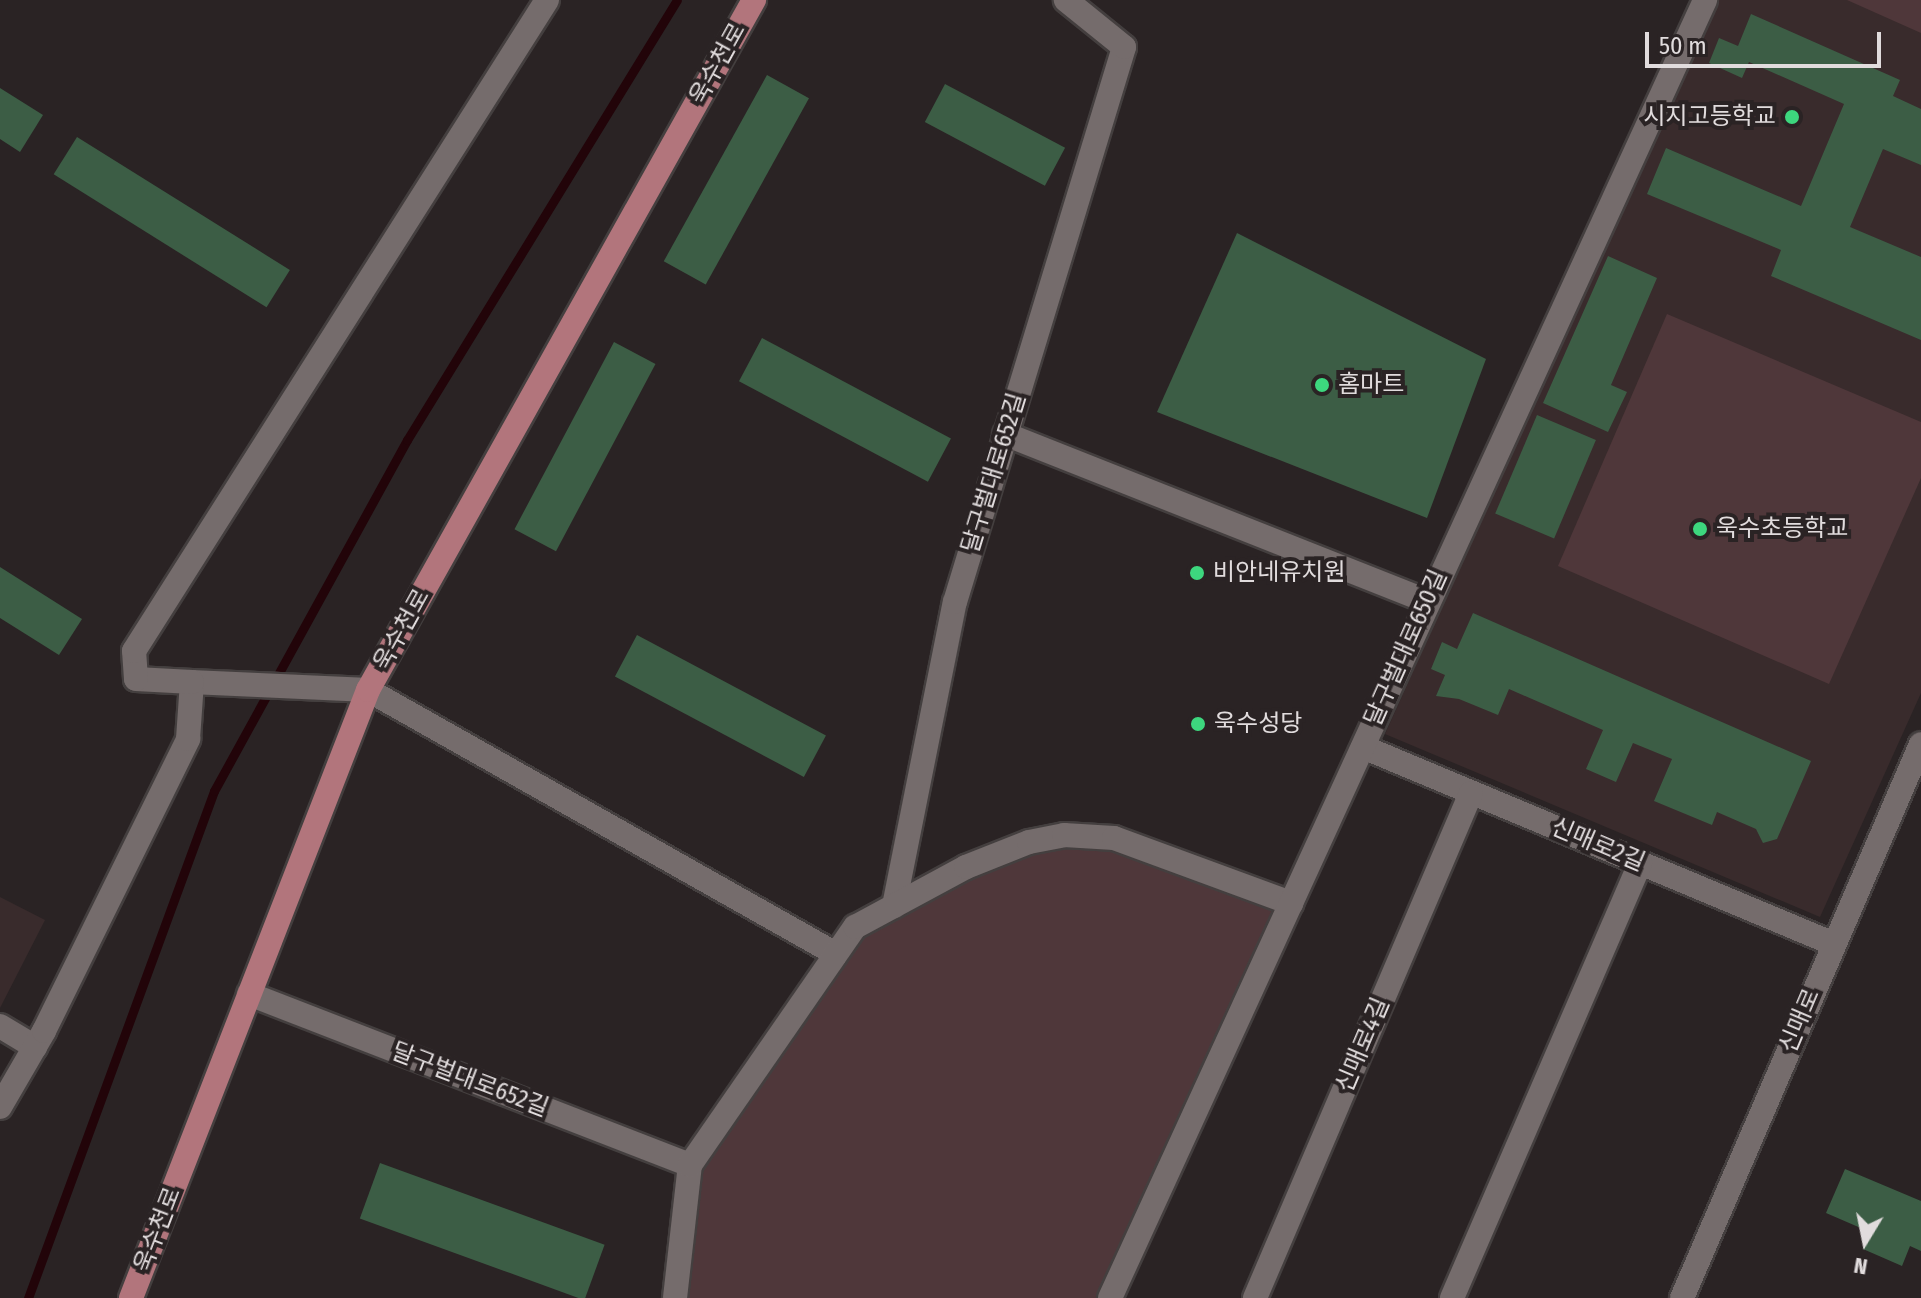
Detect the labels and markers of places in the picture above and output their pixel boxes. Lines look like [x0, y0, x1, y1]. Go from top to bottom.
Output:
place label: 시지고등학교 [1644, 103, 1776, 131]
marker: 시지고등학교 [1783, 108, 1801, 126]
place label: 홈마트 [1338, 371, 1404, 399]
marker: 홈마트 [1313, 376, 1331, 394]
place label: 욱수초등학교 [1716, 515, 1848, 543]
marker: 욱수초등학교 [1691, 520, 1709, 538]
place label: 비안네유치원 [1213, 559, 1345, 587]
marker: 비안네유치원 [1188, 564, 1206, 582]
place label: 욱수성당 [1214, 710, 1302, 738]
marker: 욱수성당 [1189, 715, 1207, 733]

